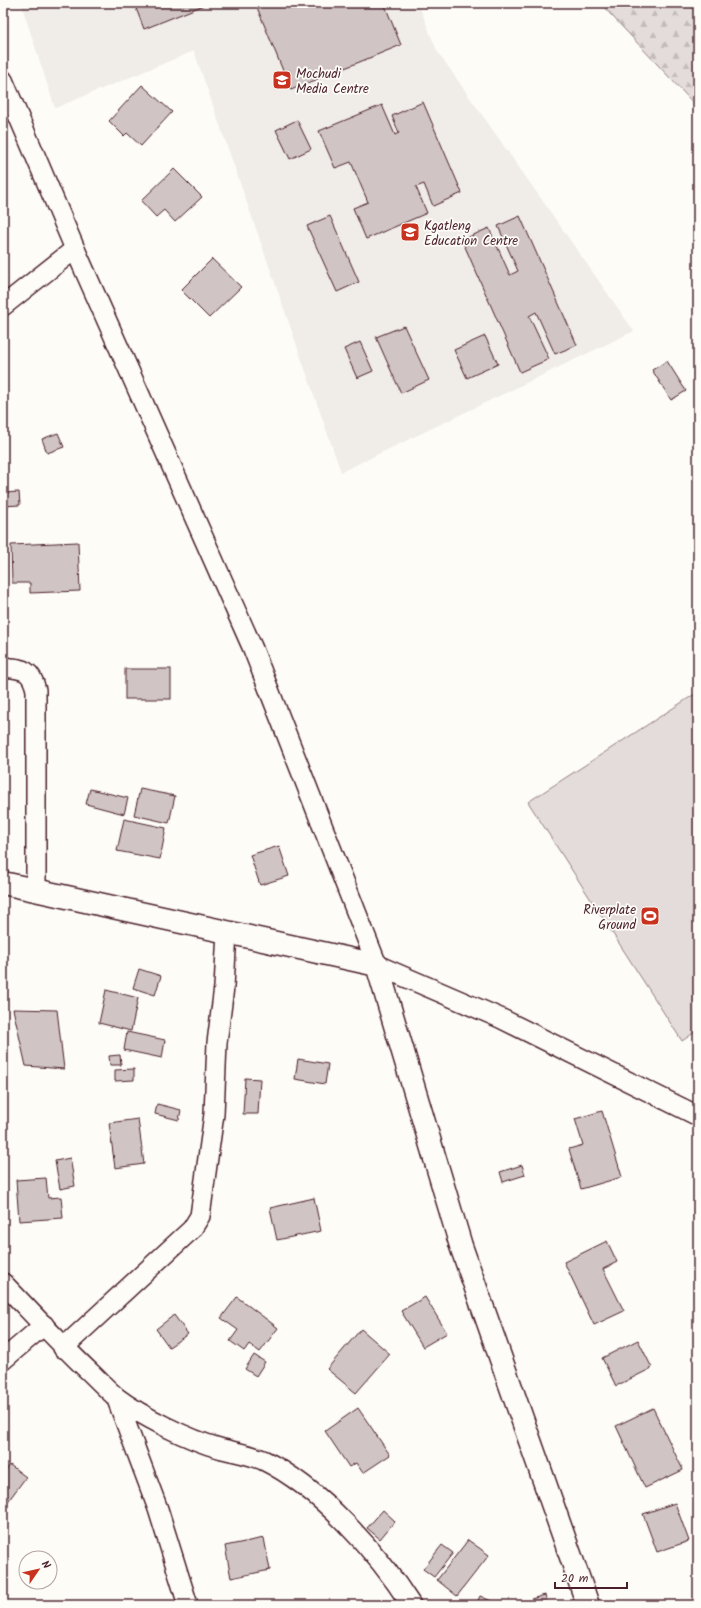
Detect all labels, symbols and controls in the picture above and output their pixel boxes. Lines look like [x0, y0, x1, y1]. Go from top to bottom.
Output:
place label: Mochudi Media Centre [296, 64, 369, 100]
school or university icon: Mochudi Media Centre [271, 69, 293, 91]
place label: Kgatleng Education Centre [424, 216, 518, 252]
school or university icon: Kgatleng Education Centre [399, 221, 421, 243]
place label: Riverplate Ground [583, 900, 637, 936]
sports icon: Riverplate Ground [639, 905, 661, 927]
north arrow [18, 1550, 58, 1590]
text: N [36, 1557, 55, 1573]
scale bar [555, 1564, 627, 1590]
text: 20 m [561, 1569, 589, 1588]

